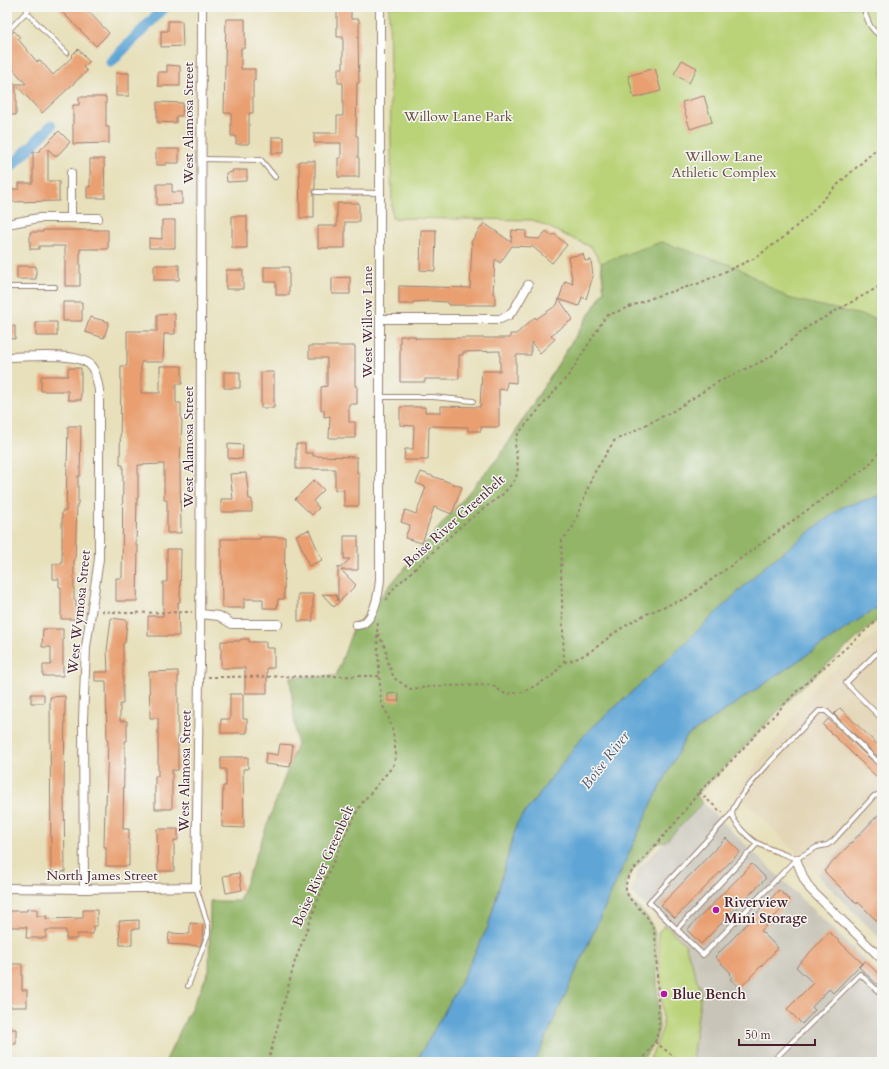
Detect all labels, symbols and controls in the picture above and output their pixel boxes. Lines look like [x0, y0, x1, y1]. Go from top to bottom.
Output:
street label: West Alamosa Street [179, 62, 198, 185]
park label: Willow Lane Park [403, 107, 513, 126]
park label: Willow Lane Athletic Complex [672, 147, 777, 182]
street label: West Willow Lane [358, 266, 377, 379]
street label: West Alamosa Street [179, 386, 198, 509]
street label: Boise River Greenbelt [399, 470, 509, 572]
street label: West Wymosa Street [63, 548, 95, 676]
street label: West Alamosa Street [174, 709, 196, 833]
water label: Boise River [576, 726, 635, 793]
street label: Boise River Greenbelt [288, 802, 358, 929]
street label: North James Street [46, 866, 158, 885]
place label: Riverview Mini Storage [724, 893, 808, 928]
marker: Riverview Mini Storage [711, 905, 721, 915]
place label: Blue Bench [672, 985, 746, 1004]
marker: Blue Bench [659, 989, 669, 999]
scale bar [739, 1021, 815, 1047]
text: 50 m [745, 1027, 772, 1043]

